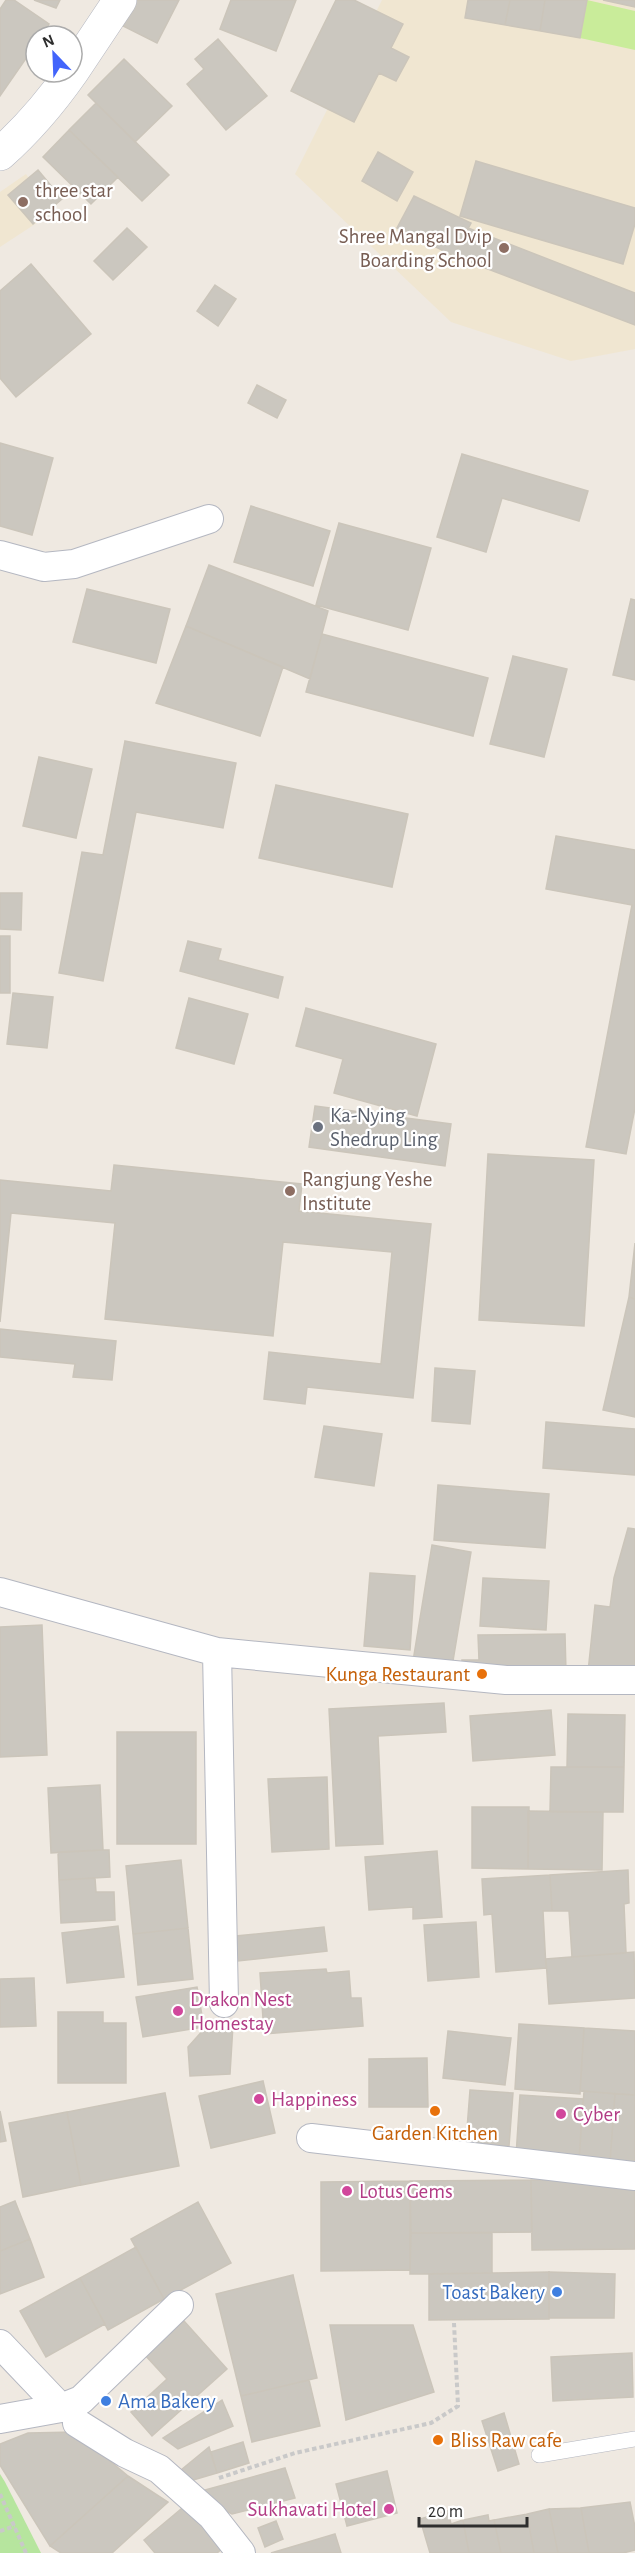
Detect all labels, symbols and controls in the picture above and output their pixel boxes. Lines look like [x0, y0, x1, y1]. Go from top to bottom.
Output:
north arrow [24, 24, 84, 84]
text: N [40, 32, 57, 51]
place label: three star school [35, 180, 113, 225]
marker: three star school [16, 195, 30, 209]
place label: Shree Mangal Dvip Boarding School [339, 226, 492, 271]
marker: Shree Mangal Dvip Boarding School [497, 241, 511, 255]
place label: Ka-Nying Shedrup Ling [330, 1105, 438, 1150]
marker: Ka-Nying Shedrup Ling [311, 1120, 325, 1134]
place label: Rangjung Yeshe Institute [302, 1169, 433, 1214]
marker: Rangjung Yeshe Institute [283, 1184, 297, 1198]
place label: Kunga Restaurant [326, 1664, 470, 1685]
marker: Kunga Restaurant [475, 1667, 489, 1681]
place label: Drakon Nest Homestay [190, 1989, 292, 2034]
marker: Drakon Nest Homestay [171, 2004, 185, 2018]
place label: Happiness [271, 2089, 357, 2110]
marker: Happiness [252, 2092, 266, 2106]
marker: Garden Kitchen [428, 2104, 442, 2118]
place label: Cyber [573, 2104, 620, 2125]
marker: Cyber [554, 2107, 568, 2121]
place label: Garden Kitchen [372, 2123, 498, 2144]
place label: Lotus Gems [359, 2181, 453, 2202]
marker: Lotus Gems [340, 2184, 354, 2198]
place label: Toast Bakery [442, 2282, 545, 2303]
marker: Toast Bakery [550, 2285, 564, 2299]
place label: Ama Bakery [118, 2391, 216, 2412]
marker: Ama Bakery [99, 2394, 113, 2408]
place label: Bliss Raw cafe [450, 2430, 562, 2451]
marker: Bliss Raw cafe [431, 2433, 445, 2447]
scale bar [419, 2490, 527, 2528]
place label: Sukhavati Hotel [247, 2499, 377, 2520]
marker: Sukhavati Hotel [382, 2502, 396, 2516]
text: 20 m [428, 2503, 463, 2521]

